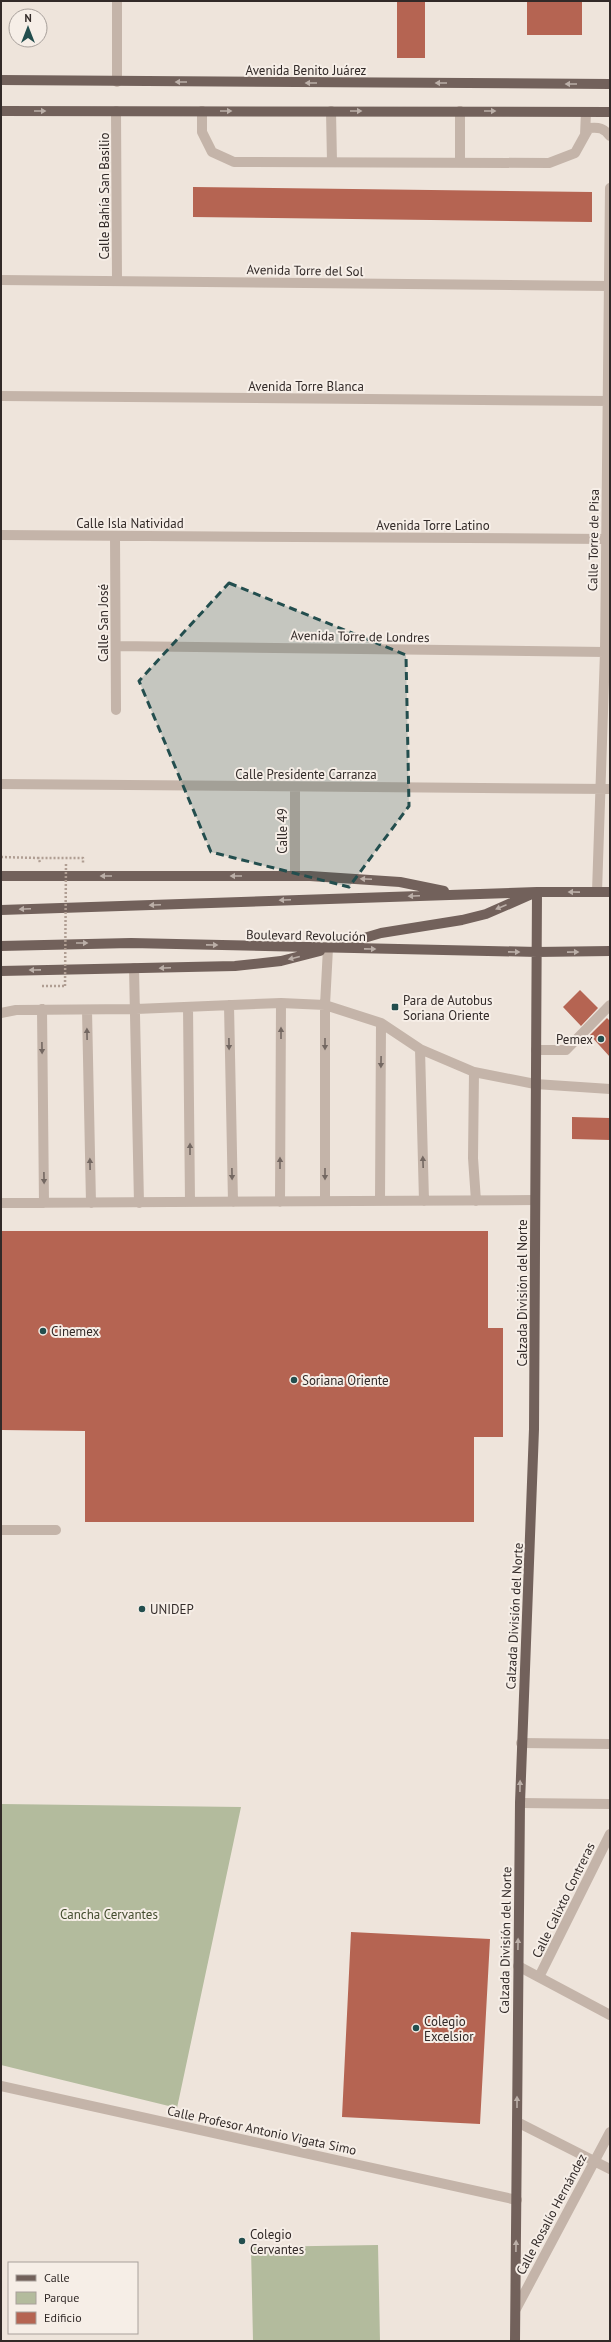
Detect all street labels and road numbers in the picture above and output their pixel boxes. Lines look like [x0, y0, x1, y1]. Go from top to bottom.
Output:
street label: Avenida Benito Juárez [246, 62, 367, 79]
street label: Calle Bahía San Basilio [96, 132, 113, 260]
street label: Avenida Torre del Sol [246, 261, 364, 280]
street label: Avenida Torre Blanca [248, 378, 364, 395]
street label: Calle Torre de Pisa [584, 489, 603, 591]
street label: Calle Isla Natividad [76, 515, 184, 532]
street label: Avenida Torre Latino [376, 517, 490, 534]
street label: Calle San José [95, 584, 112, 662]
street label: Avenida Torre de Londres [290, 627, 430, 646]
street label: Calle Presidente Carranza [235, 766, 377, 783]
street label: Calle 49 [274, 808, 291, 854]
street label: Boulevard Revolución [246, 926, 366, 945]
street label: Calzada División del Norte [514, 1219, 531, 1367]
street label: Calzada División del Norte [502, 1542, 527, 1690]
street label: Calle Calixto Contreras [528, 1840, 599, 1961]
street label: Calzada División del Norte [496, 1866, 515, 2014]
street label: Calle Profesor Antonio Vigata Simo [166, 2102, 358, 2159]
street label: Calle Rosalío Hernández [512, 2151, 591, 2278]

